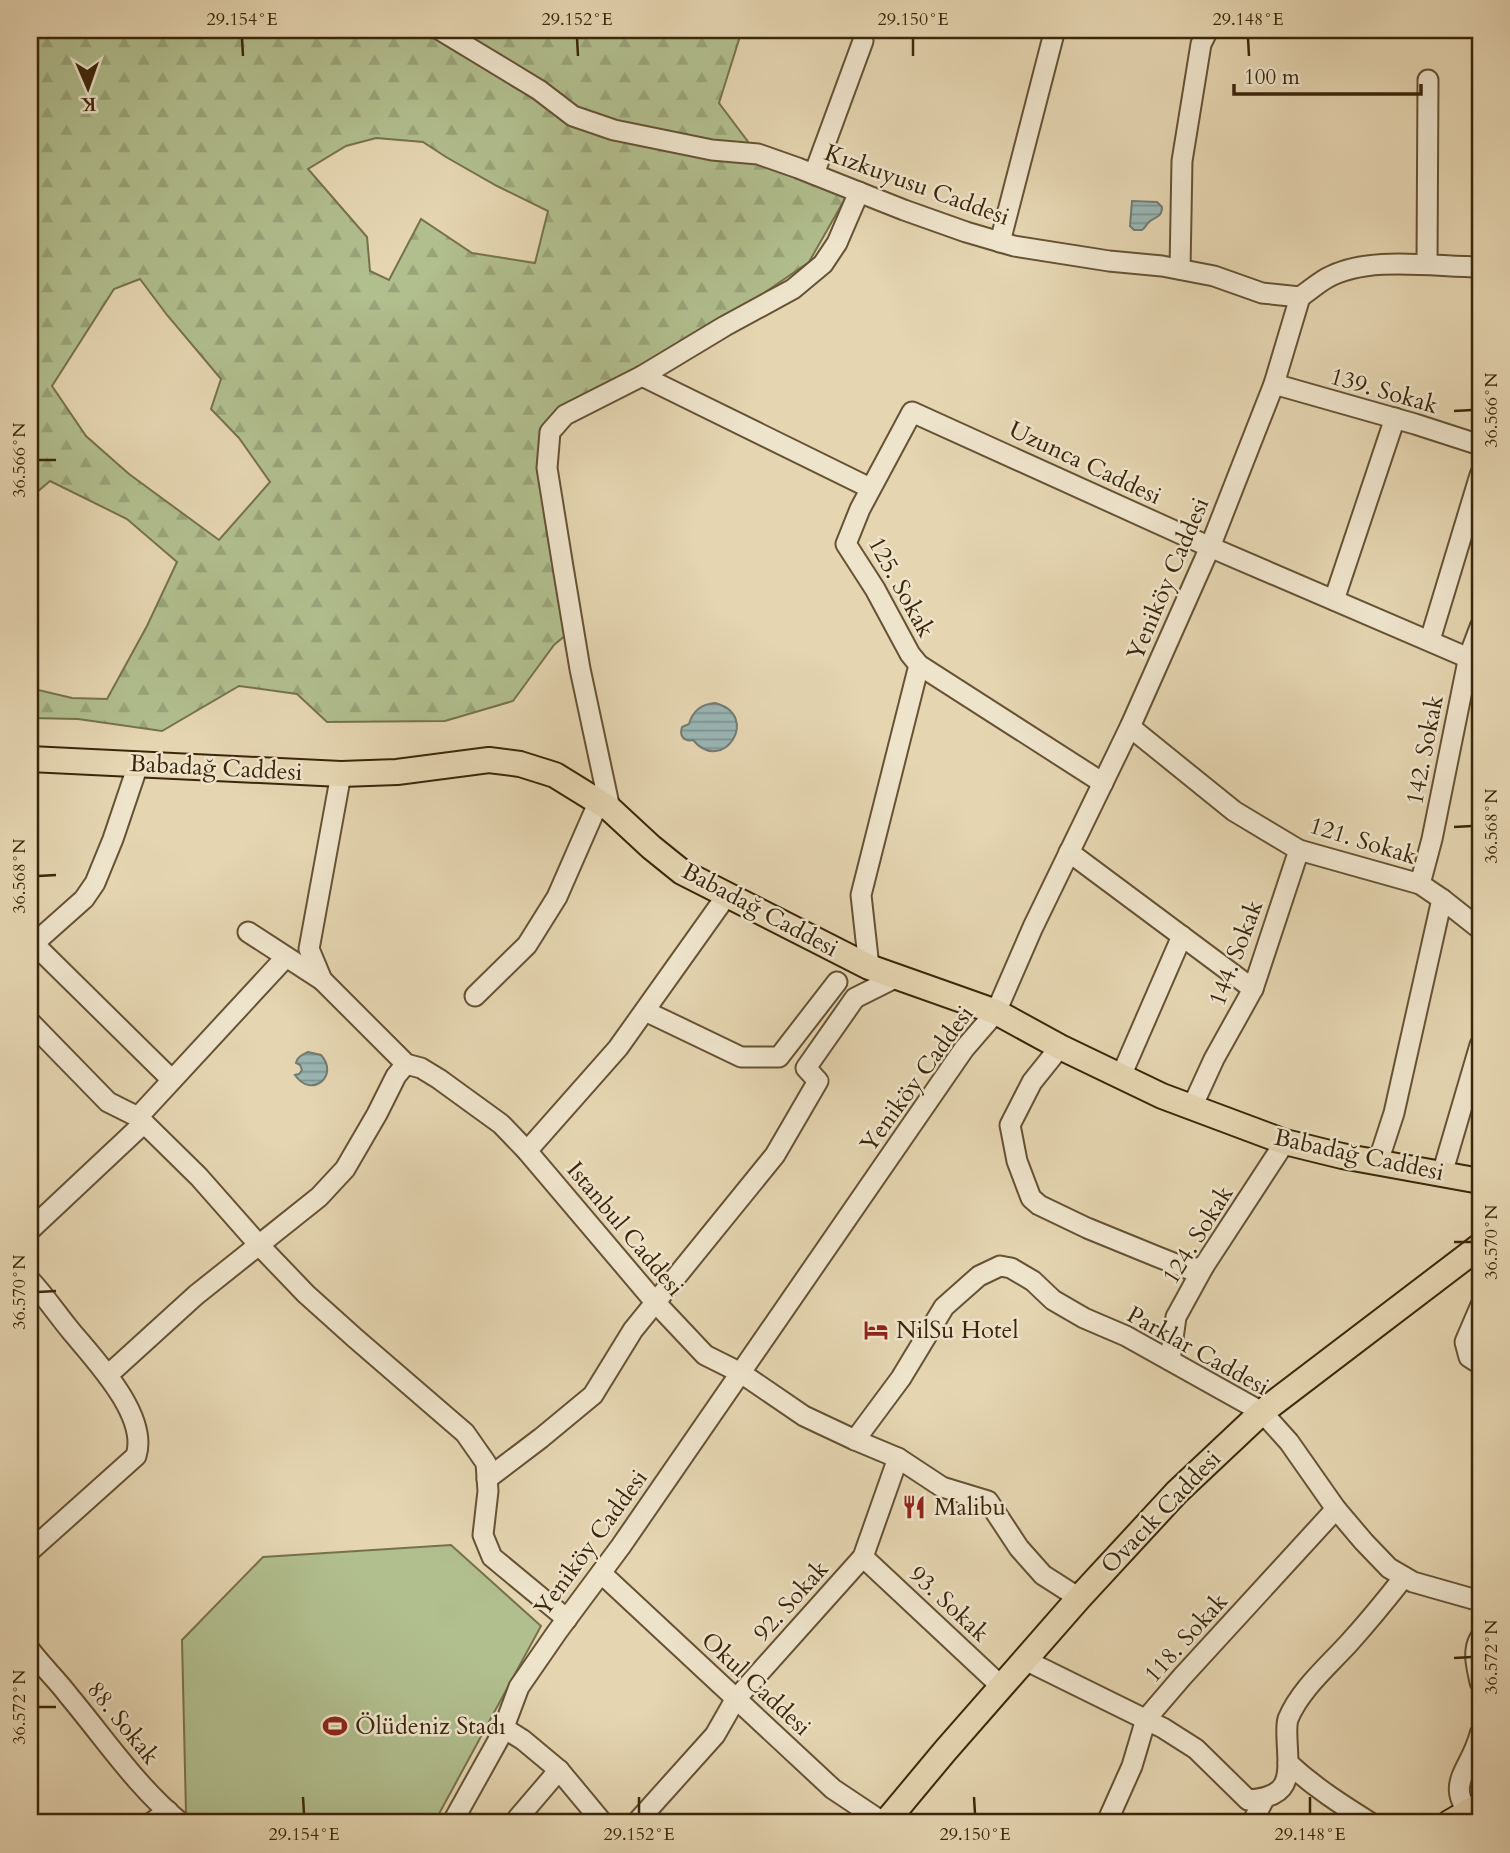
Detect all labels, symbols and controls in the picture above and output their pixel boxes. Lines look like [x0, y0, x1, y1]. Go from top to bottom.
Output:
text: 29.154°E [207, 7, 278, 32]
text: 29.152°E [542, 7, 613, 32]
text: 29.150°E [878, 7, 949, 32]
text: 29.148°E [1213, 7, 1284, 32]
north arrow [52, 52, 122, 122]
scale bar [1234, 52, 1421, 96]
text: 100 m [1244, 63, 1300, 92]
text: K [80, 91, 97, 117]
street label: Kızkuyusu Caddesi [820, 136, 1014, 234]
street label: 139. Sokak [1326, 360, 1442, 422]
text: 36.566°N [1479, 372, 1504, 448]
street label: Uzunca Caddesi [1003, 413, 1167, 513]
text: 36.566°N [7, 422, 32, 498]
street label: Yeniköy Caddesi [1119, 492, 1217, 666]
street label: 125. Sokak [860, 531, 942, 643]
street label: 142. Sokak [1398, 692, 1452, 807]
street label: Babadağ Caddesi [129, 747, 303, 789]
text: 36.568°N [1479, 788, 1504, 864]
street label: 121. Sokak [1305, 809, 1421, 873]
text: 36.568°N [7, 838, 32, 914]
street label: Babadağ Caddesi [676, 855, 844, 965]
street label: 144. Sokak [1201, 895, 1271, 1010]
street label: Yeniköy Caddesi [852, 999, 982, 1159]
street label: Babadağ Caddesi [1271, 1121, 1447, 1189]
street label: Istanbul Caddesi [559, 1155, 691, 1304]
street label: 124. Sokak [1155, 1179, 1241, 1291]
text: 36.570°N [1479, 1204, 1504, 1280]
text: 36.570°N [7, 1254, 32, 1330]
street label: Parklar Caddesi [1121, 1298, 1275, 1404]
place label: NilSu Hotel [896, 1314, 1019, 1347]
hotel icon: NilSu Hotel [862, 1316, 890, 1344]
street label: Ovacık Caddesi [1093, 1443, 1229, 1581]
street label: Yeniköy Caddesi [526, 1463, 656, 1623]
place label: Malibu [934, 1491, 1006, 1524]
restaurant icon: Malibu [900, 1493, 928, 1521]
street label: 92. Sokak [746, 1553, 836, 1649]
street label: 93. Sokak [902, 1558, 996, 1650]
street label: 118. Sokak [1137, 1586, 1235, 1690]
text: 36.572°N [1479, 1619, 1504, 1695]
street label: Okul Caddesi [694, 1624, 818, 1744]
text: 36.572°N [7, 1669, 32, 1745]
street label: 88. Sokak [79, 1674, 167, 1772]
place label: Ölüdeniz Stadı [355, 1710, 506, 1743]
sports icon: Ölüdeniz Stadı [321, 1712, 349, 1740]
text: 29.154°E [269, 1822, 340, 1847]
text: 29.152°E [604, 1822, 675, 1847]
text: 29.150°E [940, 1822, 1011, 1847]
text: 29.148°E [1275, 1822, 1346, 1847]

